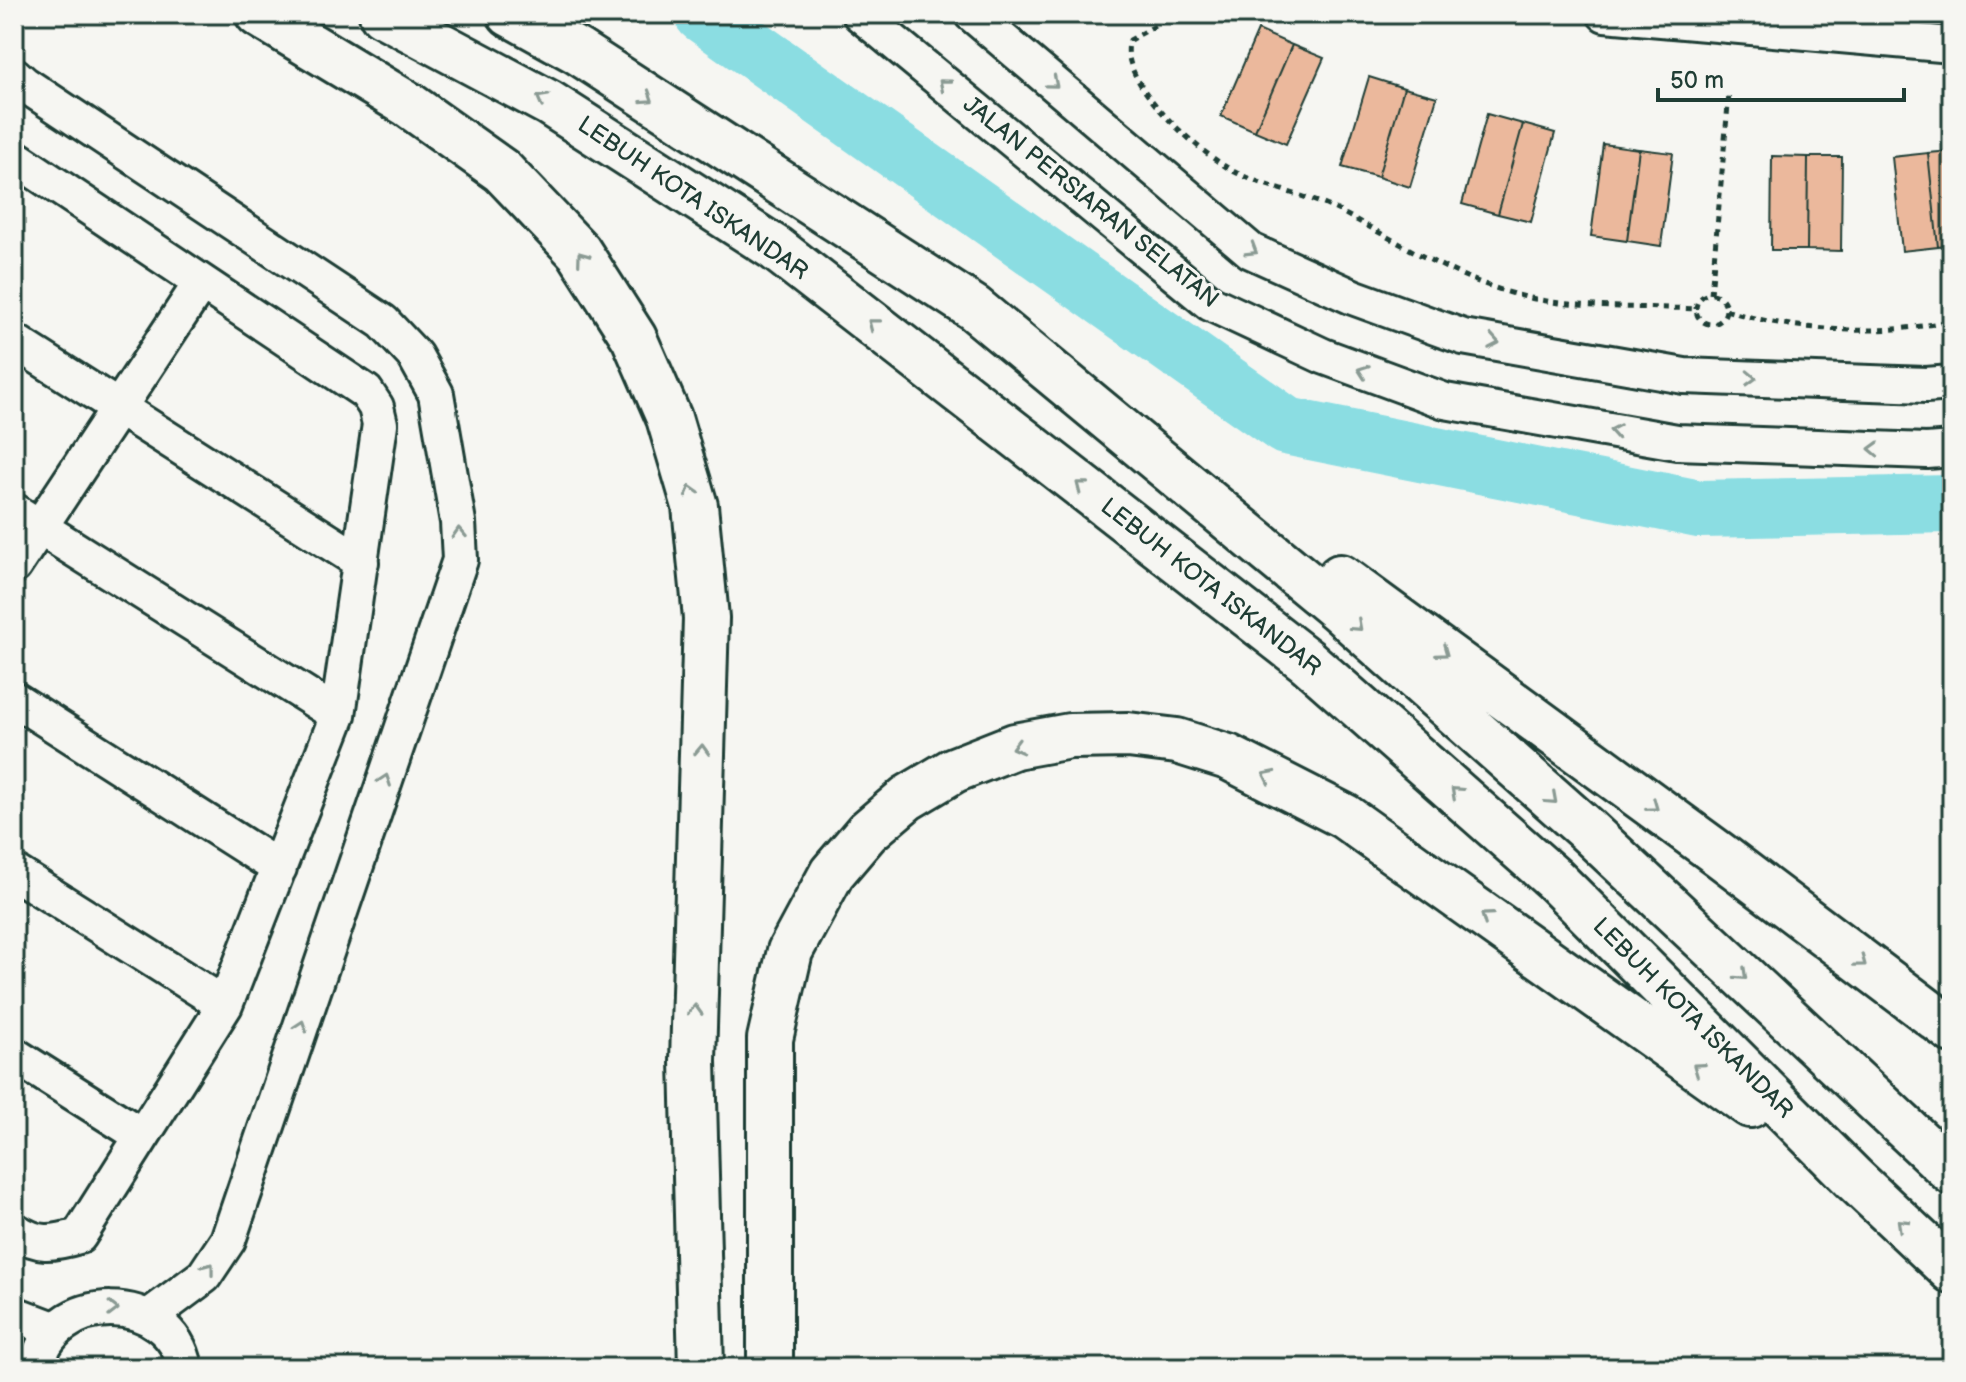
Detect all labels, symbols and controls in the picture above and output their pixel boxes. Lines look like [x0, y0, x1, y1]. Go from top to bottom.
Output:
scale bar [1658, 52, 1904, 102]
text: 50 m [1670, 66, 1724, 95]
one-way arrow [1043, 73, 1058, 88]
one-way arrow [939, 79, 954, 94]
one-way arrow [640, 88, 654, 103]
street label: JALAN PERSIARAN SELATAN [957, 90, 1225, 314]
one-way arrow [536, 94, 550, 109]
street label: LEBUH KOTA ISKANDAR [572, 110, 814, 286]
one-way arrow [1243, 240, 1257, 255]
one-way arrow [577, 252, 592, 266]
one-way arrow [868, 319, 882, 334]
one-way arrow [1487, 333, 1500, 350]
one-way arrow [1357, 364, 1371, 381]
one-way arrow [1745, 370, 1758, 387]
one-way arrow [1608, 423, 1622, 440]
one-way arrow [1867, 441, 1880, 458]
one-way arrow [1075, 481, 1090, 495]
one-way arrow [684, 485, 700, 499]
street label: LEBUH KOTA ISKANDAR [1095, 492, 1327, 682]
one-way arrow [450, 526, 467, 539]
one-way arrow [1348, 616, 1363, 630]
one-way arrow [1435, 643, 1449, 657]
one-way arrow [1010, 738, 1024, 754]
one-way arrow [694, 743, 711, 756]
one-way arrow [1262, 771, 1277, 786]
one-way arrow [375, 774, 391, 788]
one-way arrow [1450, 787, 1465, 802]
one-way arrow [1542, 789, 1557, 803]
one-way arrow [1644, 796, 1659, 811]
street label: LEBUH KOTA ISKANDAR [1587, 912, 1799, 1124]
one-way arrow [1480, 913, 1495, 927]
one-way arrow [1852, 953, 1867, 967]
one-way arrow [1733, 966, 1748, 980]
one-way arrow [686, 1003, 703, 1016]
one-way arrow [291, 1020, 307, 1034]
one-way arrow [1692, 1063, 1706, 1078]
one-way arrow [1897, 1220, 1912, 1234]
one-way arrow [199, 1262, 213, 1277]
one-way arrow [107, 1300, 120, 1317]

